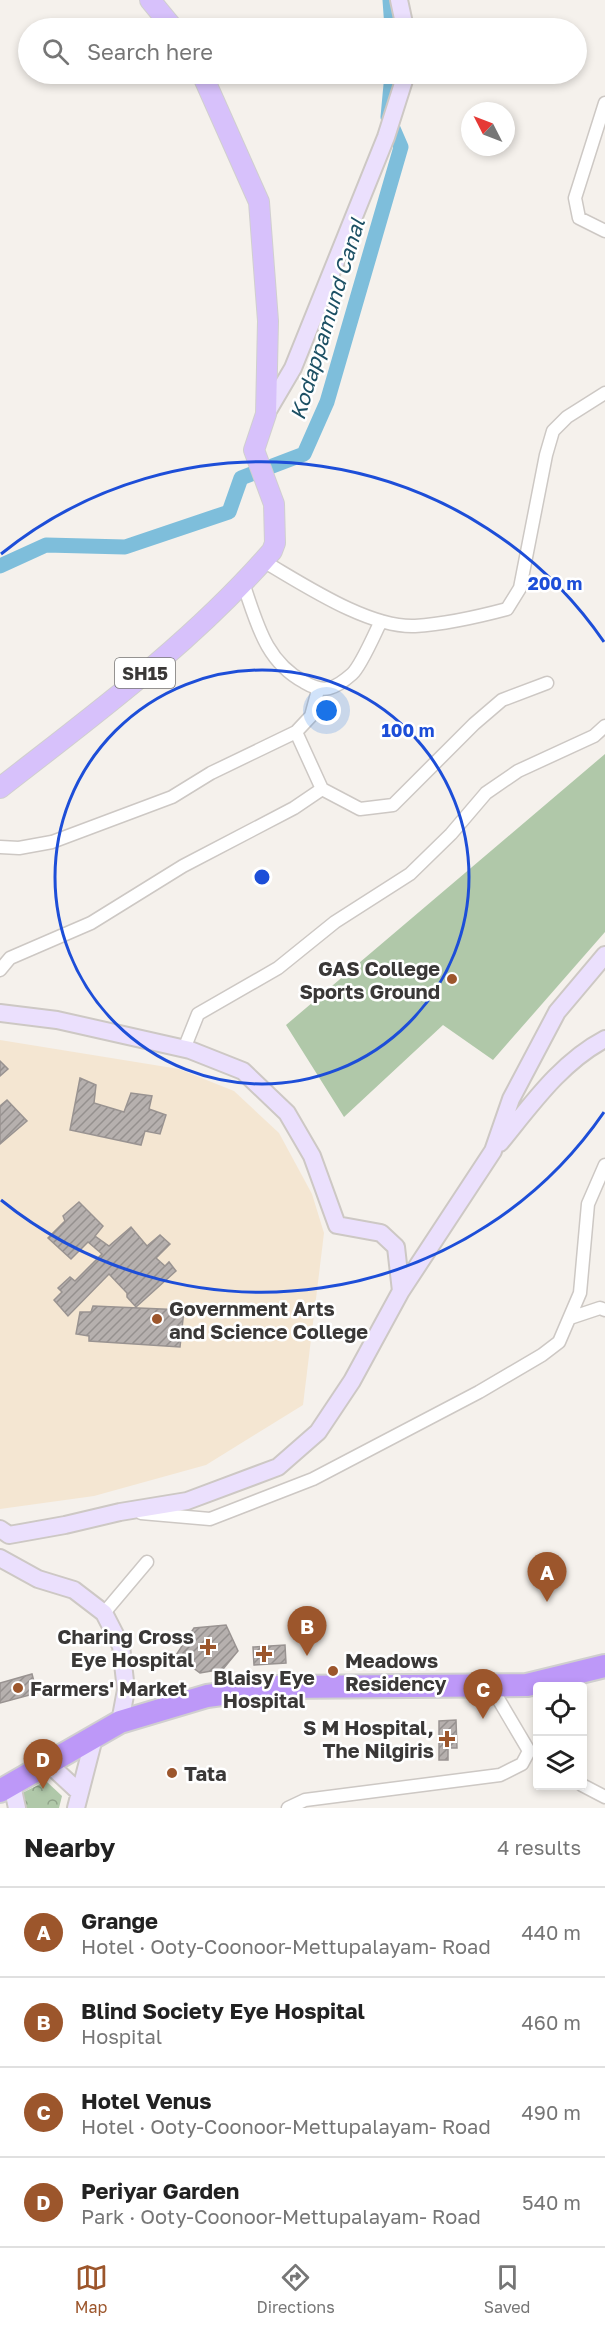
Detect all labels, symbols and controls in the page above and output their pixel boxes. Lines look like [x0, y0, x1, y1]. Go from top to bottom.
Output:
search box [18, 18, 587, 84]
icon: search [39, 35, 72, 68]
text: Search here [87, 38, 213, 65]
north arrow [461, 102, 515, 156]
water label: Kodappamund Canal [284, 214, 370, 423]
text: 200 m [528, 572, 582, 594]
road number: SH15 [115, 658, 175, 688]
your location [312, 696, 341, 725]
text: 100 m [382, 719, 434, 741]
centre of rings [252, 867, 272, 887]
place label: GAS College Sports Ground [299, 956, 440, 1003]
marker: GAS College Sports Ground [445, 972, 459, 986]
place label: Government Arts and Science College [169, 1296, 368, 1343]
marker: Government Arts and Science College [150, 1312, 164, 1326]
pin: A [528, 1552, 566, 1602]
pin: B [288, 1606, 326, 1656]
place label: Charing Cross Eye Hospital [57, 1624, 194, 1671]
marker: Charing Cross Eye Hospital [199, 1638, 217, 1656]
marker: Blaisy Eye Hospital [255, 1645, 273, 1663]
place label: Meadows Residency [345, 1648, 446, 1695]
marker: Meadows Residency [326, 1664, 340, 1678]
place label: Blaisy Eye Hospital [213, 1665, 315, 1712]
pin: C [464, 1670, 502, 1719]
place label: Farmers' Market [30, 1676, 187, 1700]
marker: Farmers' Market [11, 1681, 25, 1695]
map controls [533, 1682, 587, 1790]
button: locate [533, 1682, 587, 1736]
place label: S M Hospital, The Nilgiris [303, 1715, 434, 1762]
marker: S M Hospital, The Nilgiris [438, 1730, 456, 1748]
button: layers [533, 1736, 587, 1790]
pin: D [24, 1740, 63, 1789]
place label: Tata [184, 1761, 227, 1785]
marker: Tata [165, 1766, 179, 1780]
text: Nearby [24, 1832, 115, 1863]
text: 4 results [497, 1835, 581, 1859]
text: Grange [81, 1907, 158, 1934]
text: A [36, 1920, 51, 1944]
text: 440 m [522, 1920, 581, 1944]
text: Hotel · Ooty-Coonoor-Mettupalayam- Road [81, 1934, 491, 1958]
text: Blind Society Eye Hospital [81, 1997, 365, 2024]
text: B [36, 2010, 51, 2034]
text: 460 m [522, 2010, 581, 2034]
text: Hospital [81, 2024, 162, 2048]
text: Hotel Venus [81, 2087, 211, 2114]
text: C [36, 2100, 51, 2124]
text: 490 m [522, 2100, 581, 2124]
text: Hotel · Ooty-Coonoor-Mettupalayam- Road [81, 2114, 491, 2138]
text: Periyar Garden [81, 2177, 239, 2204]
text: D [36, 2190, 51, 2214]
text: 540 m [522, 2190, 581, 2214]
text: Park · Ooty-Coonoor-Mettupalayam- Road [81, 2204, 481, 2228]
tab: Map [75, 2261, 108, 2317]
tab: Directions [257, 2261, 335, 2317]
tab: Saved [484, 2261, 530, 2317]

